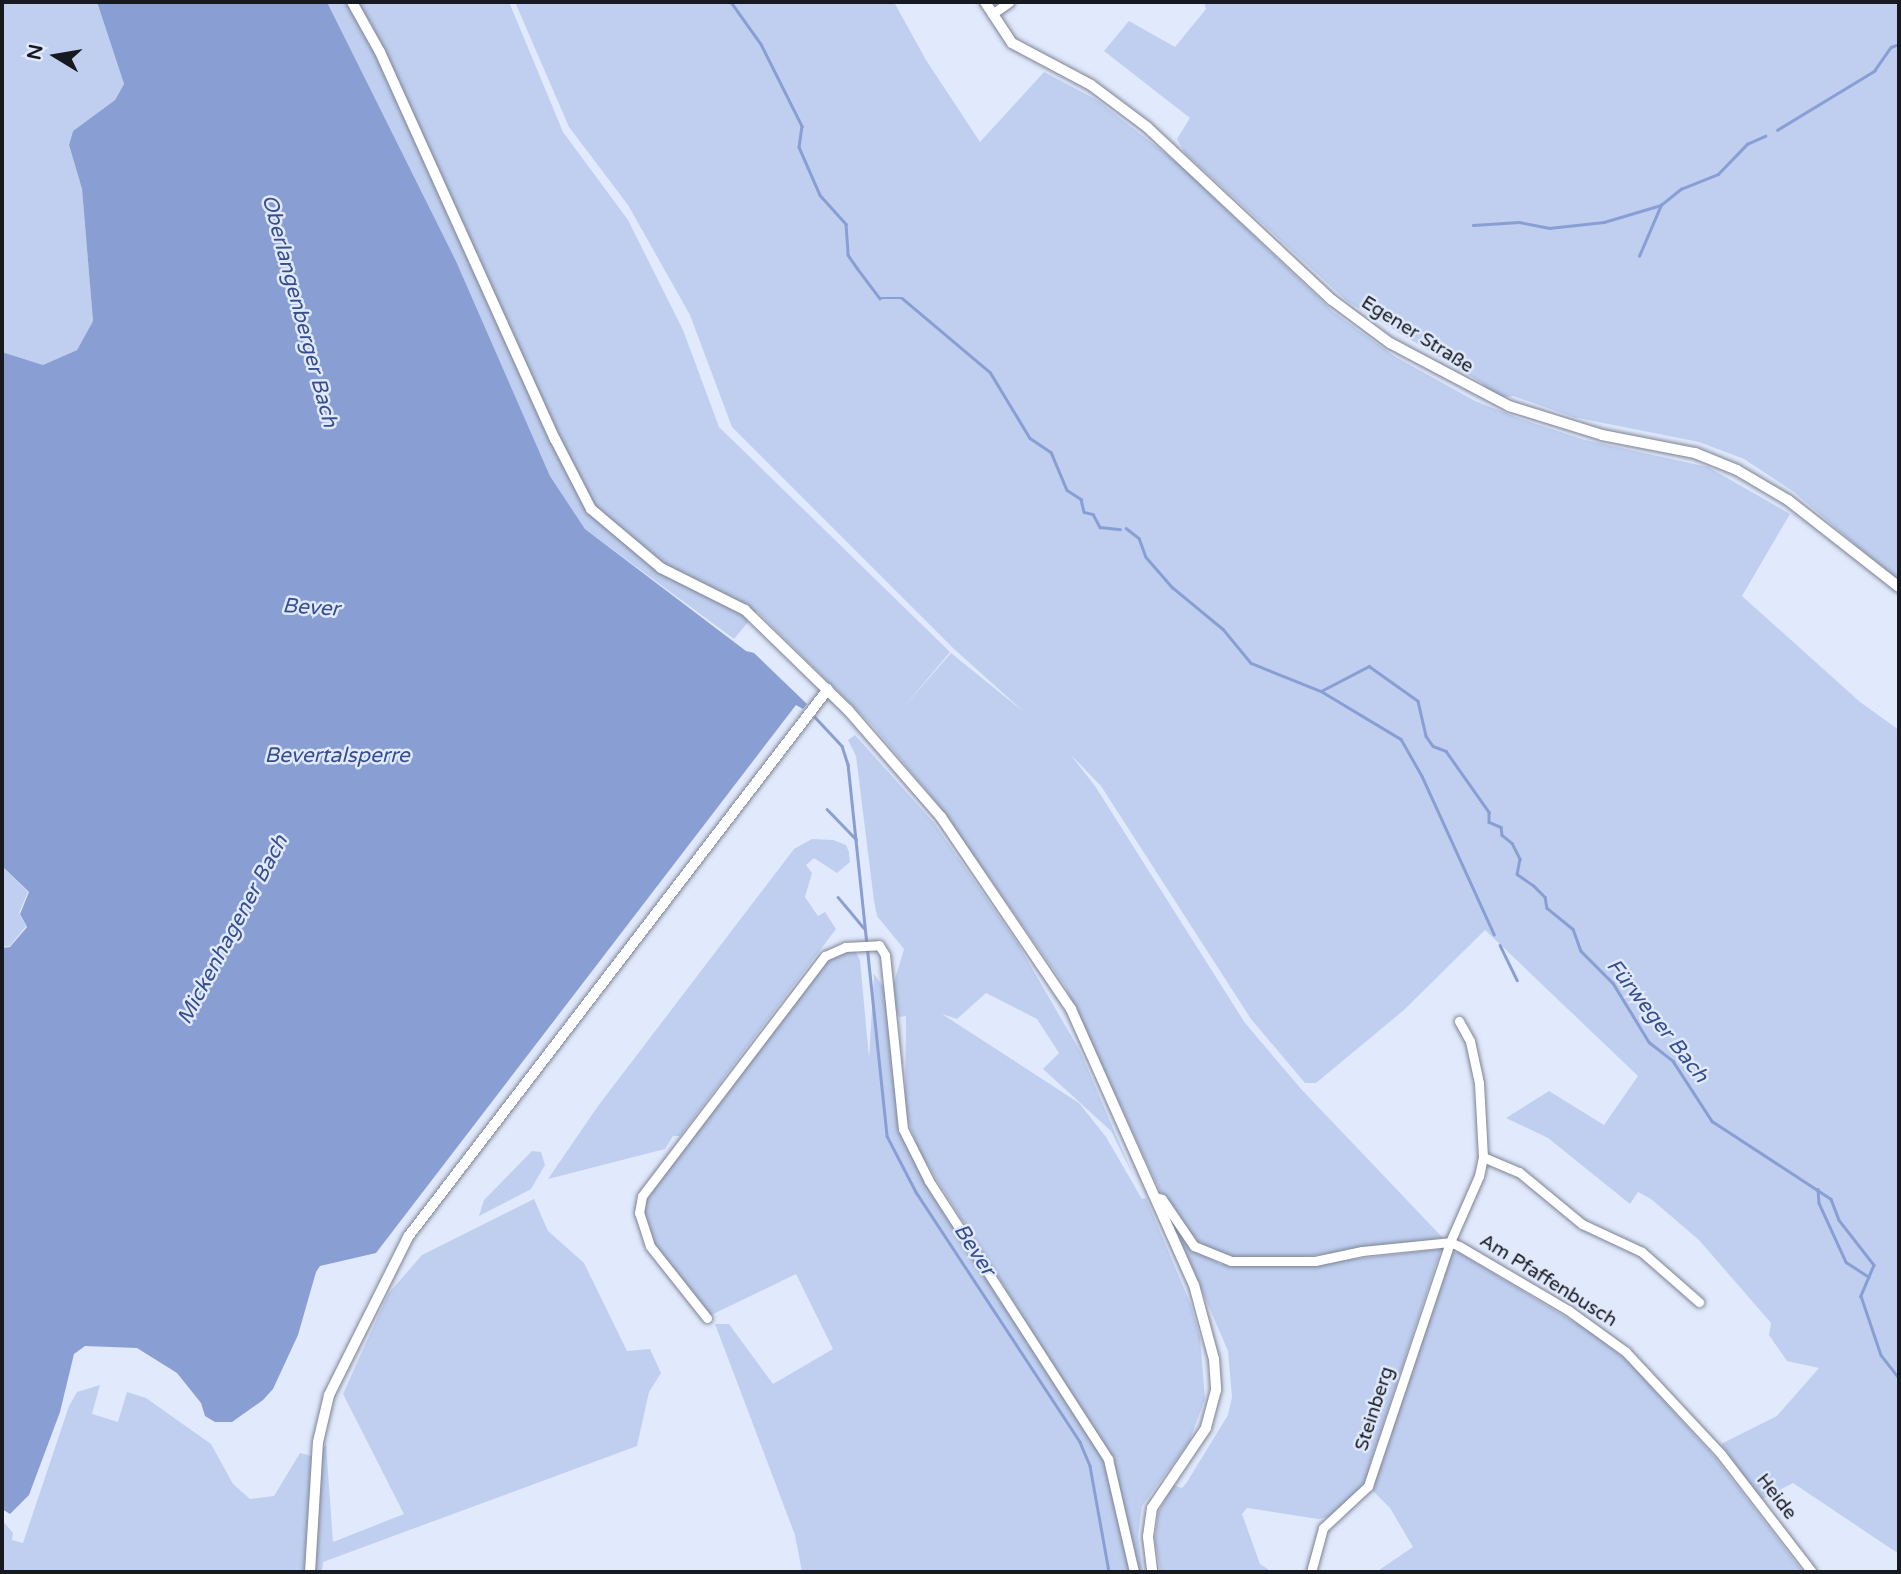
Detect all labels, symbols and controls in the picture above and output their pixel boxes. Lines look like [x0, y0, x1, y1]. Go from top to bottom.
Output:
north arrow [21, 21, 91, 91]
text: N [23, 42, 48, 62]
water label: Oberlangenberger Bach [256, 192, 342, 430]
street label: Egener Straße [1357, 291, 1477, 379]
water label: Bever [282, 593, 340, 623]
water label: Bevertalsperre [264, 743, 410, 769]
water label: Mickenhagener Bach [172, 831, 294, 1029]
water label: Fürweger Bach [1601, 954, 1713, 1088]
water label: Bever [948, 1219, 1000, 1281]
street label: Am Pfaffenbusch [1475, 1230, 1621, 1332]
street label: Steinberg [1351, 1364, 1399, 1454]
street label: Heide [1751, 1469, 1801, 1525]

